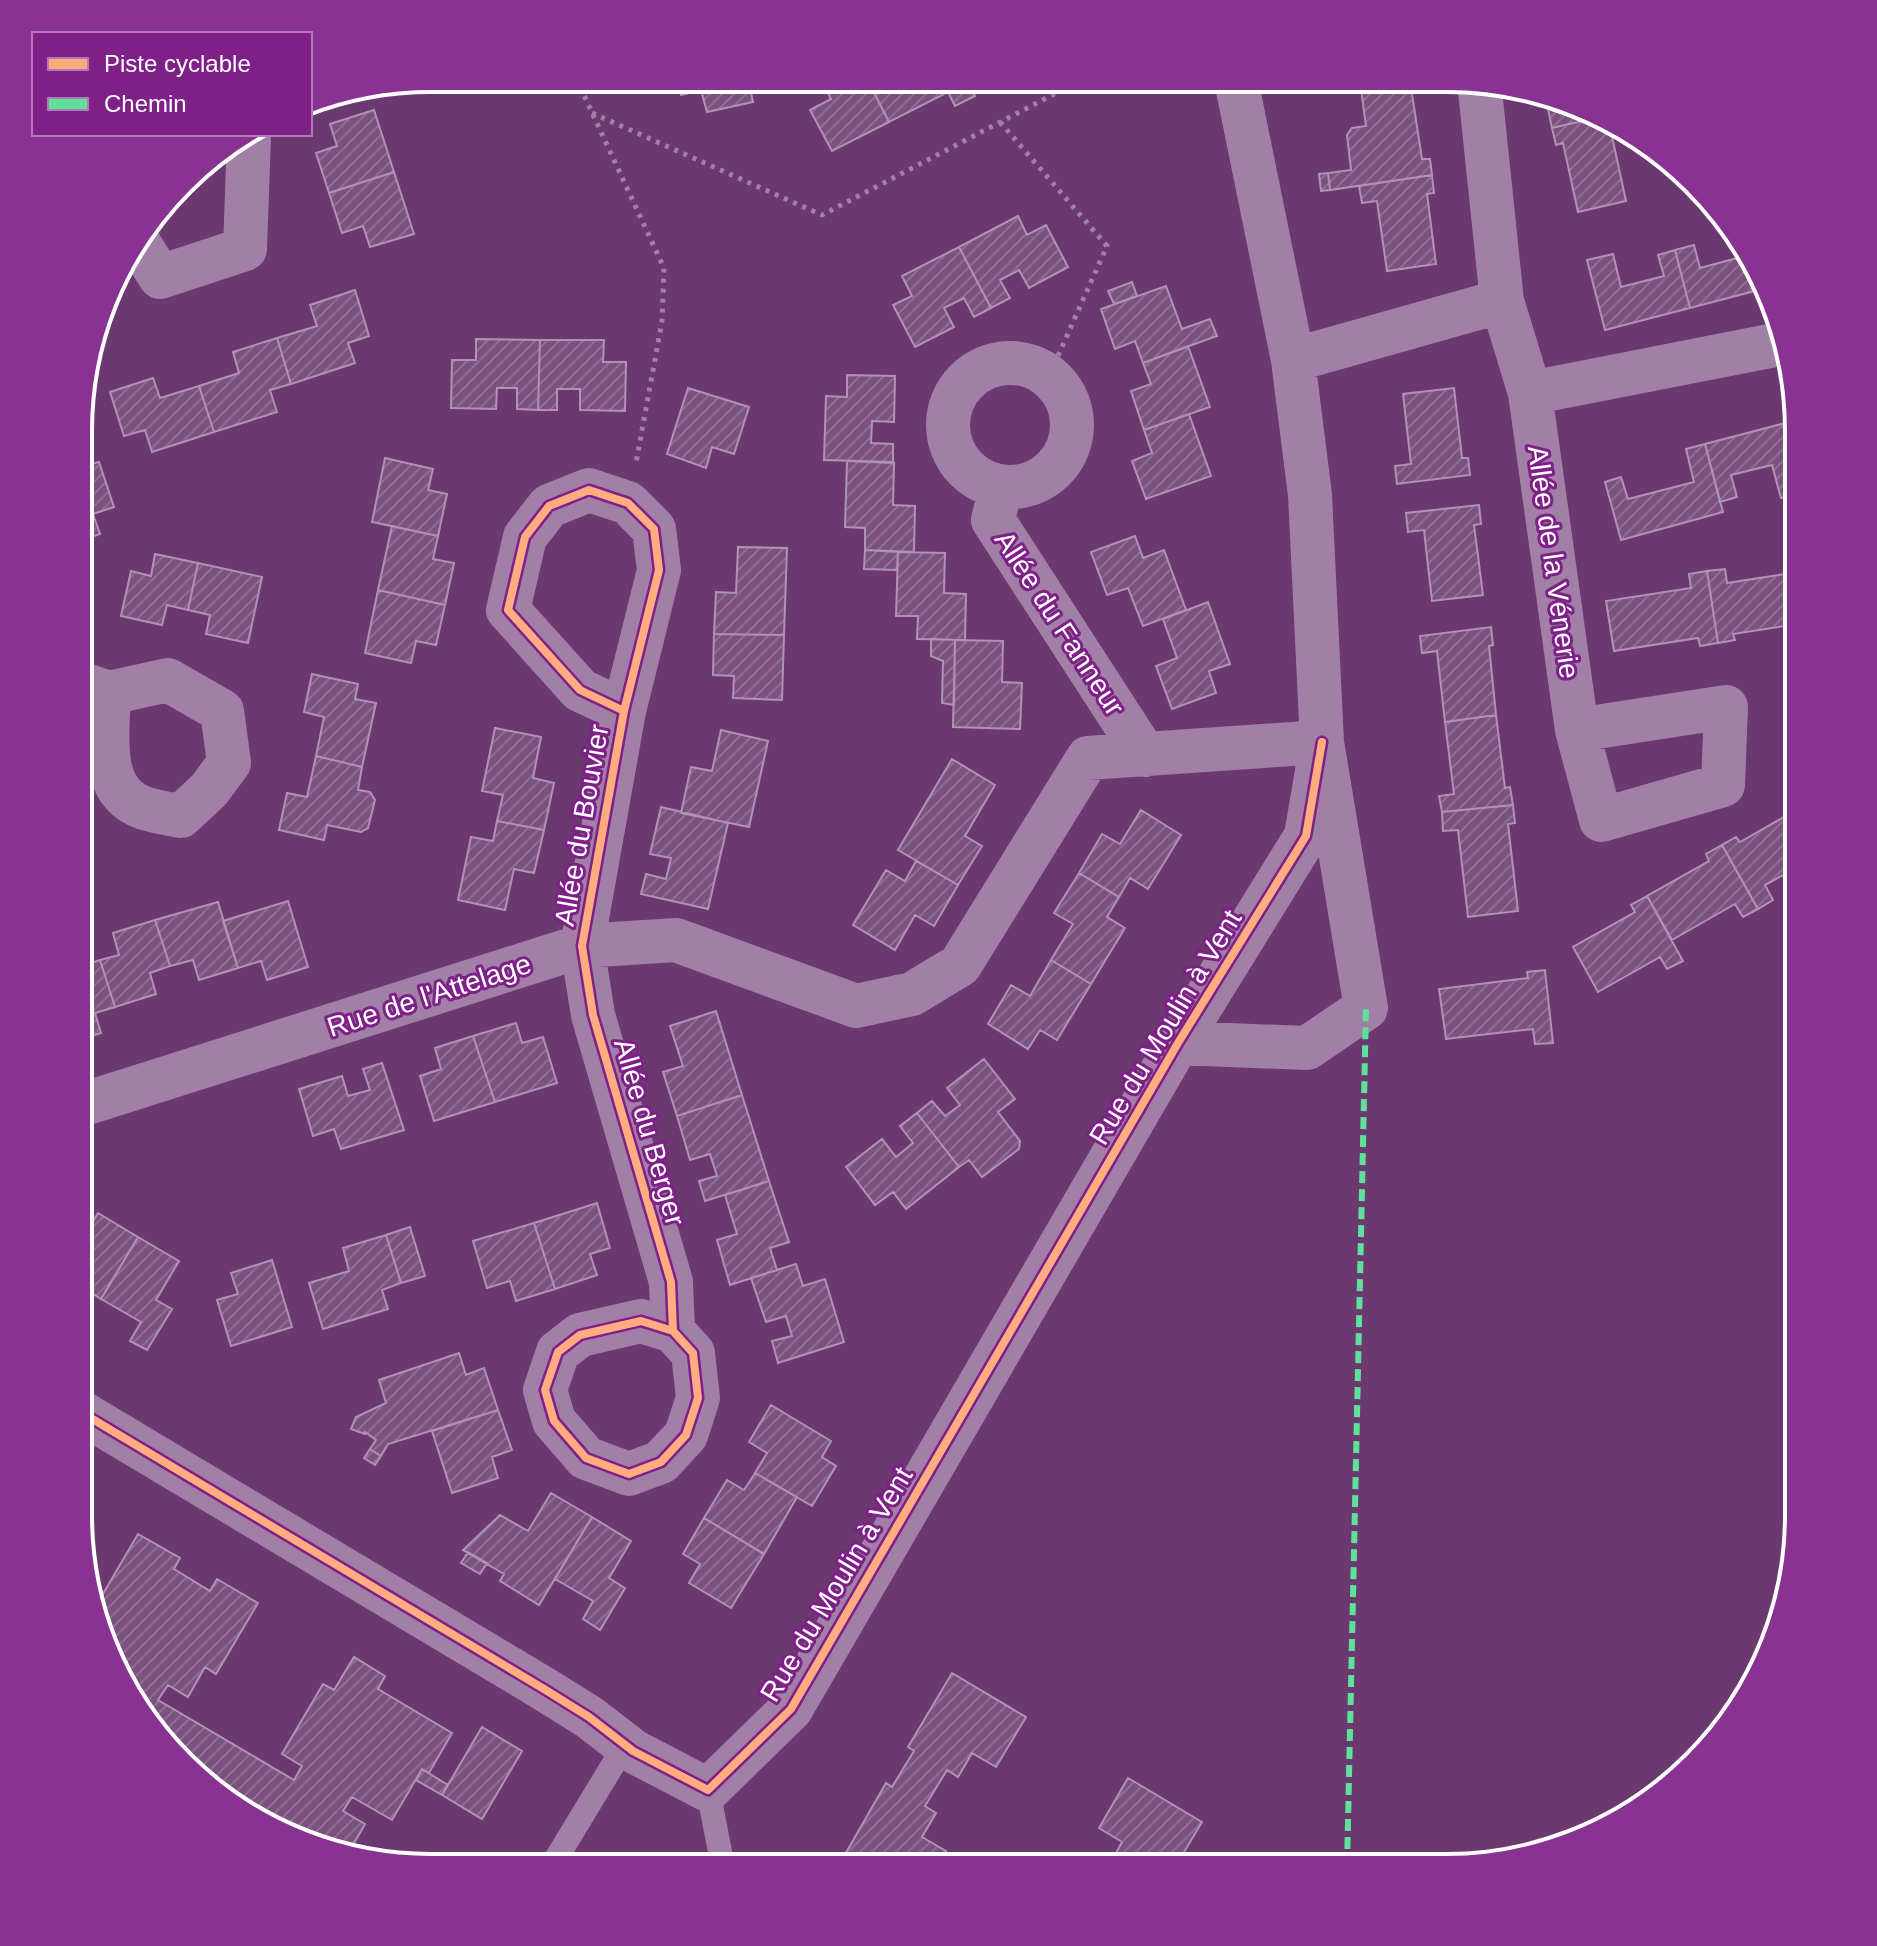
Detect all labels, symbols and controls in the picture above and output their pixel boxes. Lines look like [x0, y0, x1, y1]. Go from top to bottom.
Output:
legend [32, 32, 312, 136]
text: Piste cyclable [104, 50, 251, 77]
text: Chemin [104, 90, 187, 117]
street label: Allée de la Vénerie [1522, 444, 1585, 681]
street label: Allée du Fanneur [989, 525, 1131, 721]
street label: Allée du Bouvier [549, 722, 614, 928]
street label: Rue du Moulin à Vent [1083, 904, 1248, 1150]
street label: Rue de l'Attelage [323, 948, 535, 1043]
street label: Allée du Berger [608, 1035, 691, 1229]
street label: Rue du Moulin à Vent [754, 1461, 919, 1707]

